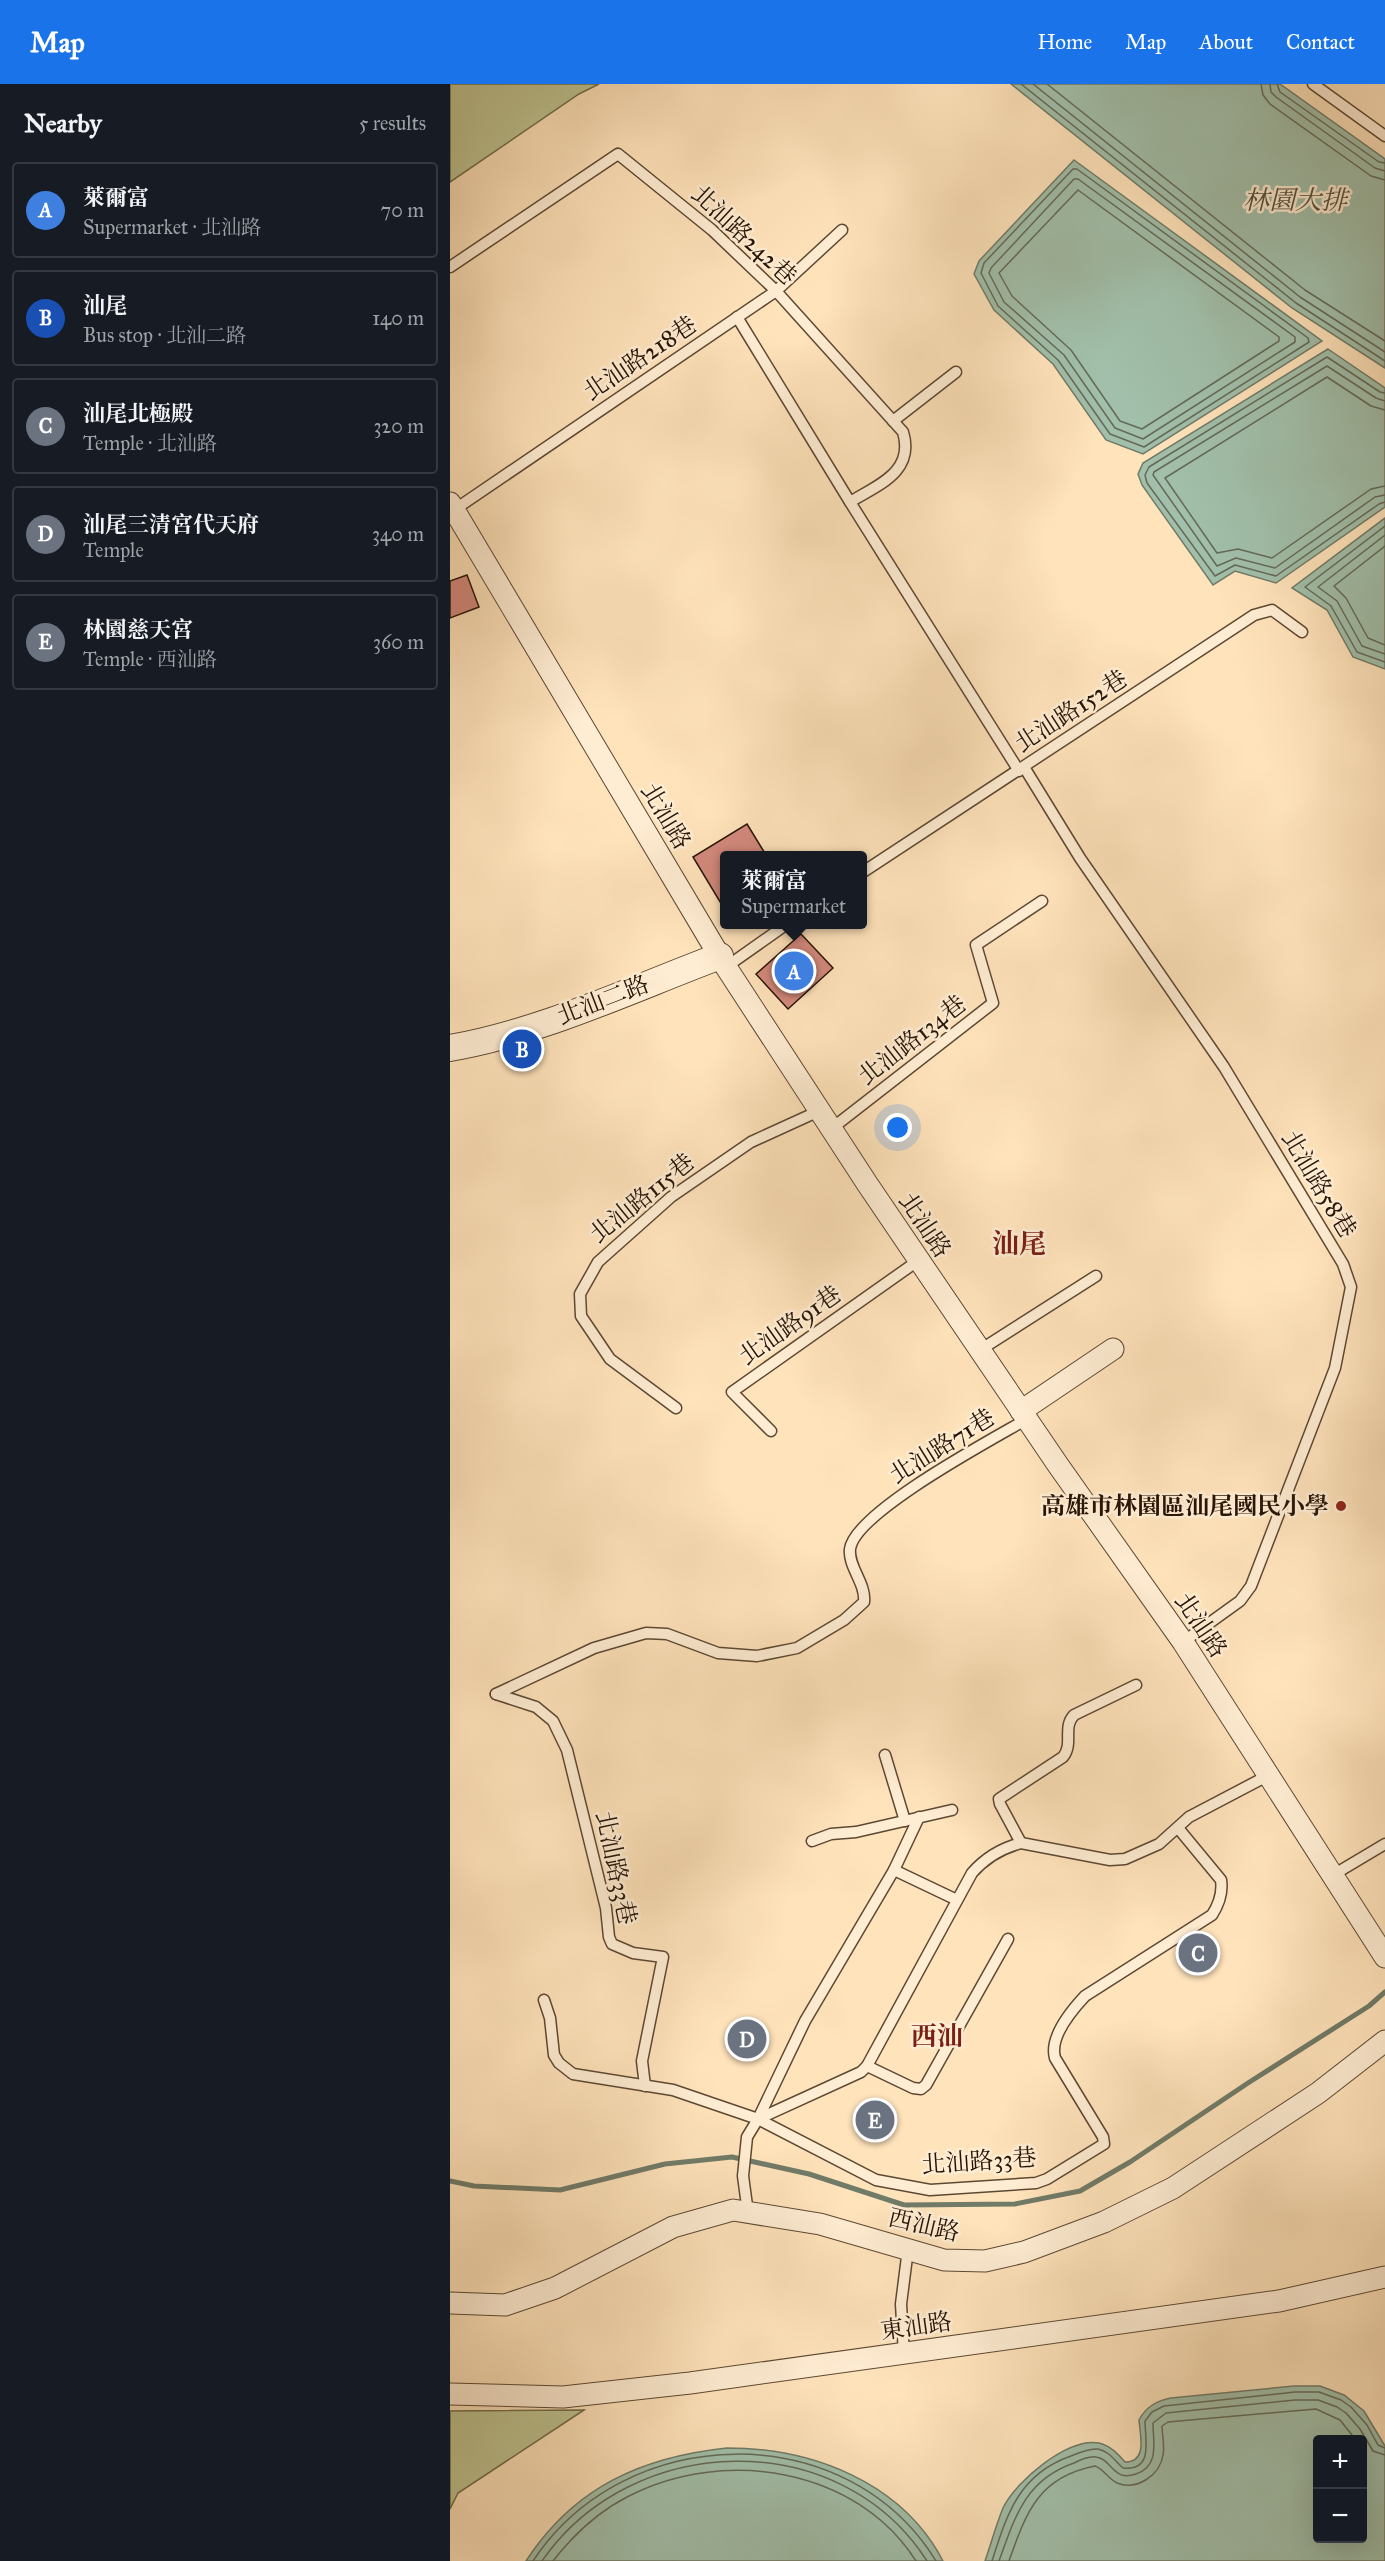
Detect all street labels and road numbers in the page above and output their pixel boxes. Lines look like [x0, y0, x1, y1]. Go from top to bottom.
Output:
street label: 北汕路242巷 [685, 179, 803, 291]
street label: 北汕路218巷 [578, 309, 702, 407]
street label: 北汕路152巷 [1009, 663, 1133, 759]
street label: 北汕路 [635, 777, 697, 855]
street label: 北汕二路 [553, 969, 653, 1031]
street label: 北汕路134巷 [852, 989, 972, 1091]
street label: 北汕路58巷 [1275, 1125, 1363, 1243]
street label: 北汕路115巷 [584, 1147, 700, 1249]
street label: 北汕路 [892, 1187, 958, 1263]
street label: 北汕路91巷 [733, 1279, 847, 1371]
street label: 北汕路71巷 [884, 1402, 1000, 1490]
street label: 北汕路 [1168, 1587, 1234, 1663]
street label: 北汕路33巷 [589, 1809, 643, 1927]
street label: 北汕路33巷 [920, 2142, 1038, 2180]
street label: 西汕路 [886, 2202, 962, 2248]
street label: 東汕路 [878, 2306, 954, 2346]

